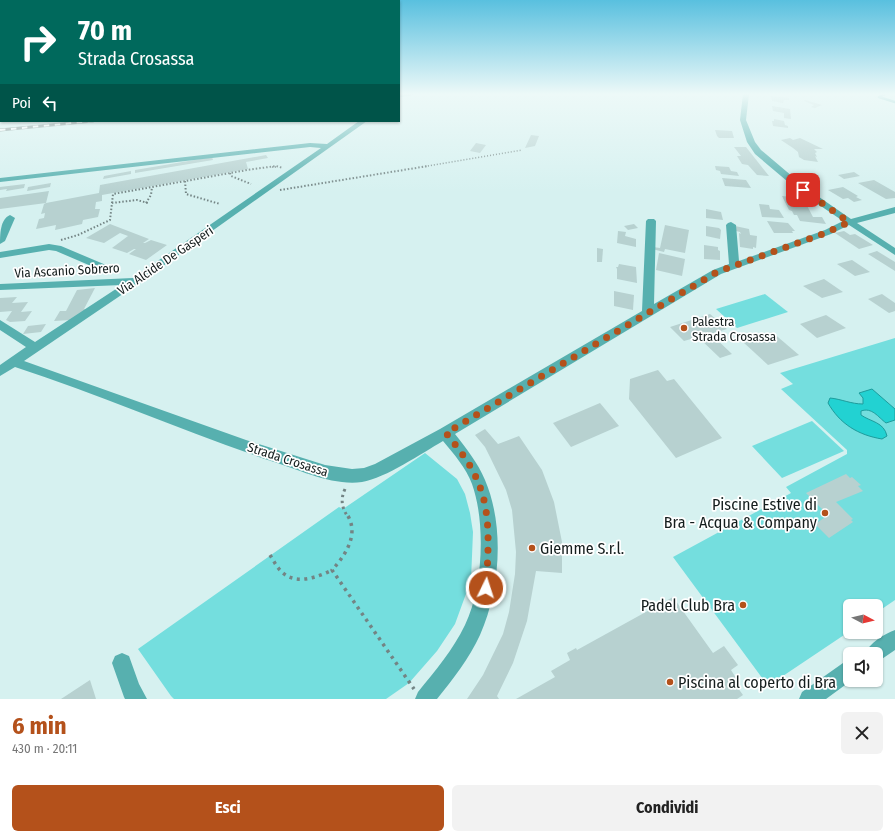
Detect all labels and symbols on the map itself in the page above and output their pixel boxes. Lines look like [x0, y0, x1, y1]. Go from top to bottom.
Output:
pin [786, 173, 820, 207]
street label: Via Alcide De Gasperi [115, 223, 216, 298]
street label: Via Ascanio Sobrero [14, 260, 120, 281]
place label: Palestra Strada Crosassa [692, 314, 776, 344]
marker: Palestra Strada Crosassa [679, 323, 689, 333]
street label: Strada Crosassa [246, 439, 330, 480]
place label: Piscine Estive di Bra - Acqua & Company [664, 495, 818, 532]
marker: Piscine Estive di Bra - Acqua & Company [820, 508, 830, 518]
place label: Giemme S.r.l. [540, 539, 624, 558]
marker: Giemme S.r.l. [527, 543, 537, 553]
position arrow [465, 567, 507, 609]
place label: Padel Club Bra [641, 596, 735, 615]
north arrow [843, 599, 883, 639]
marker: Padel Club Bra [738, 600, 748, 610]
place label: Piscina al coperto di Bra [678, 673, 836, 692]
marker: Piscina al coperto di Bra [665, 677, 675, 687]

